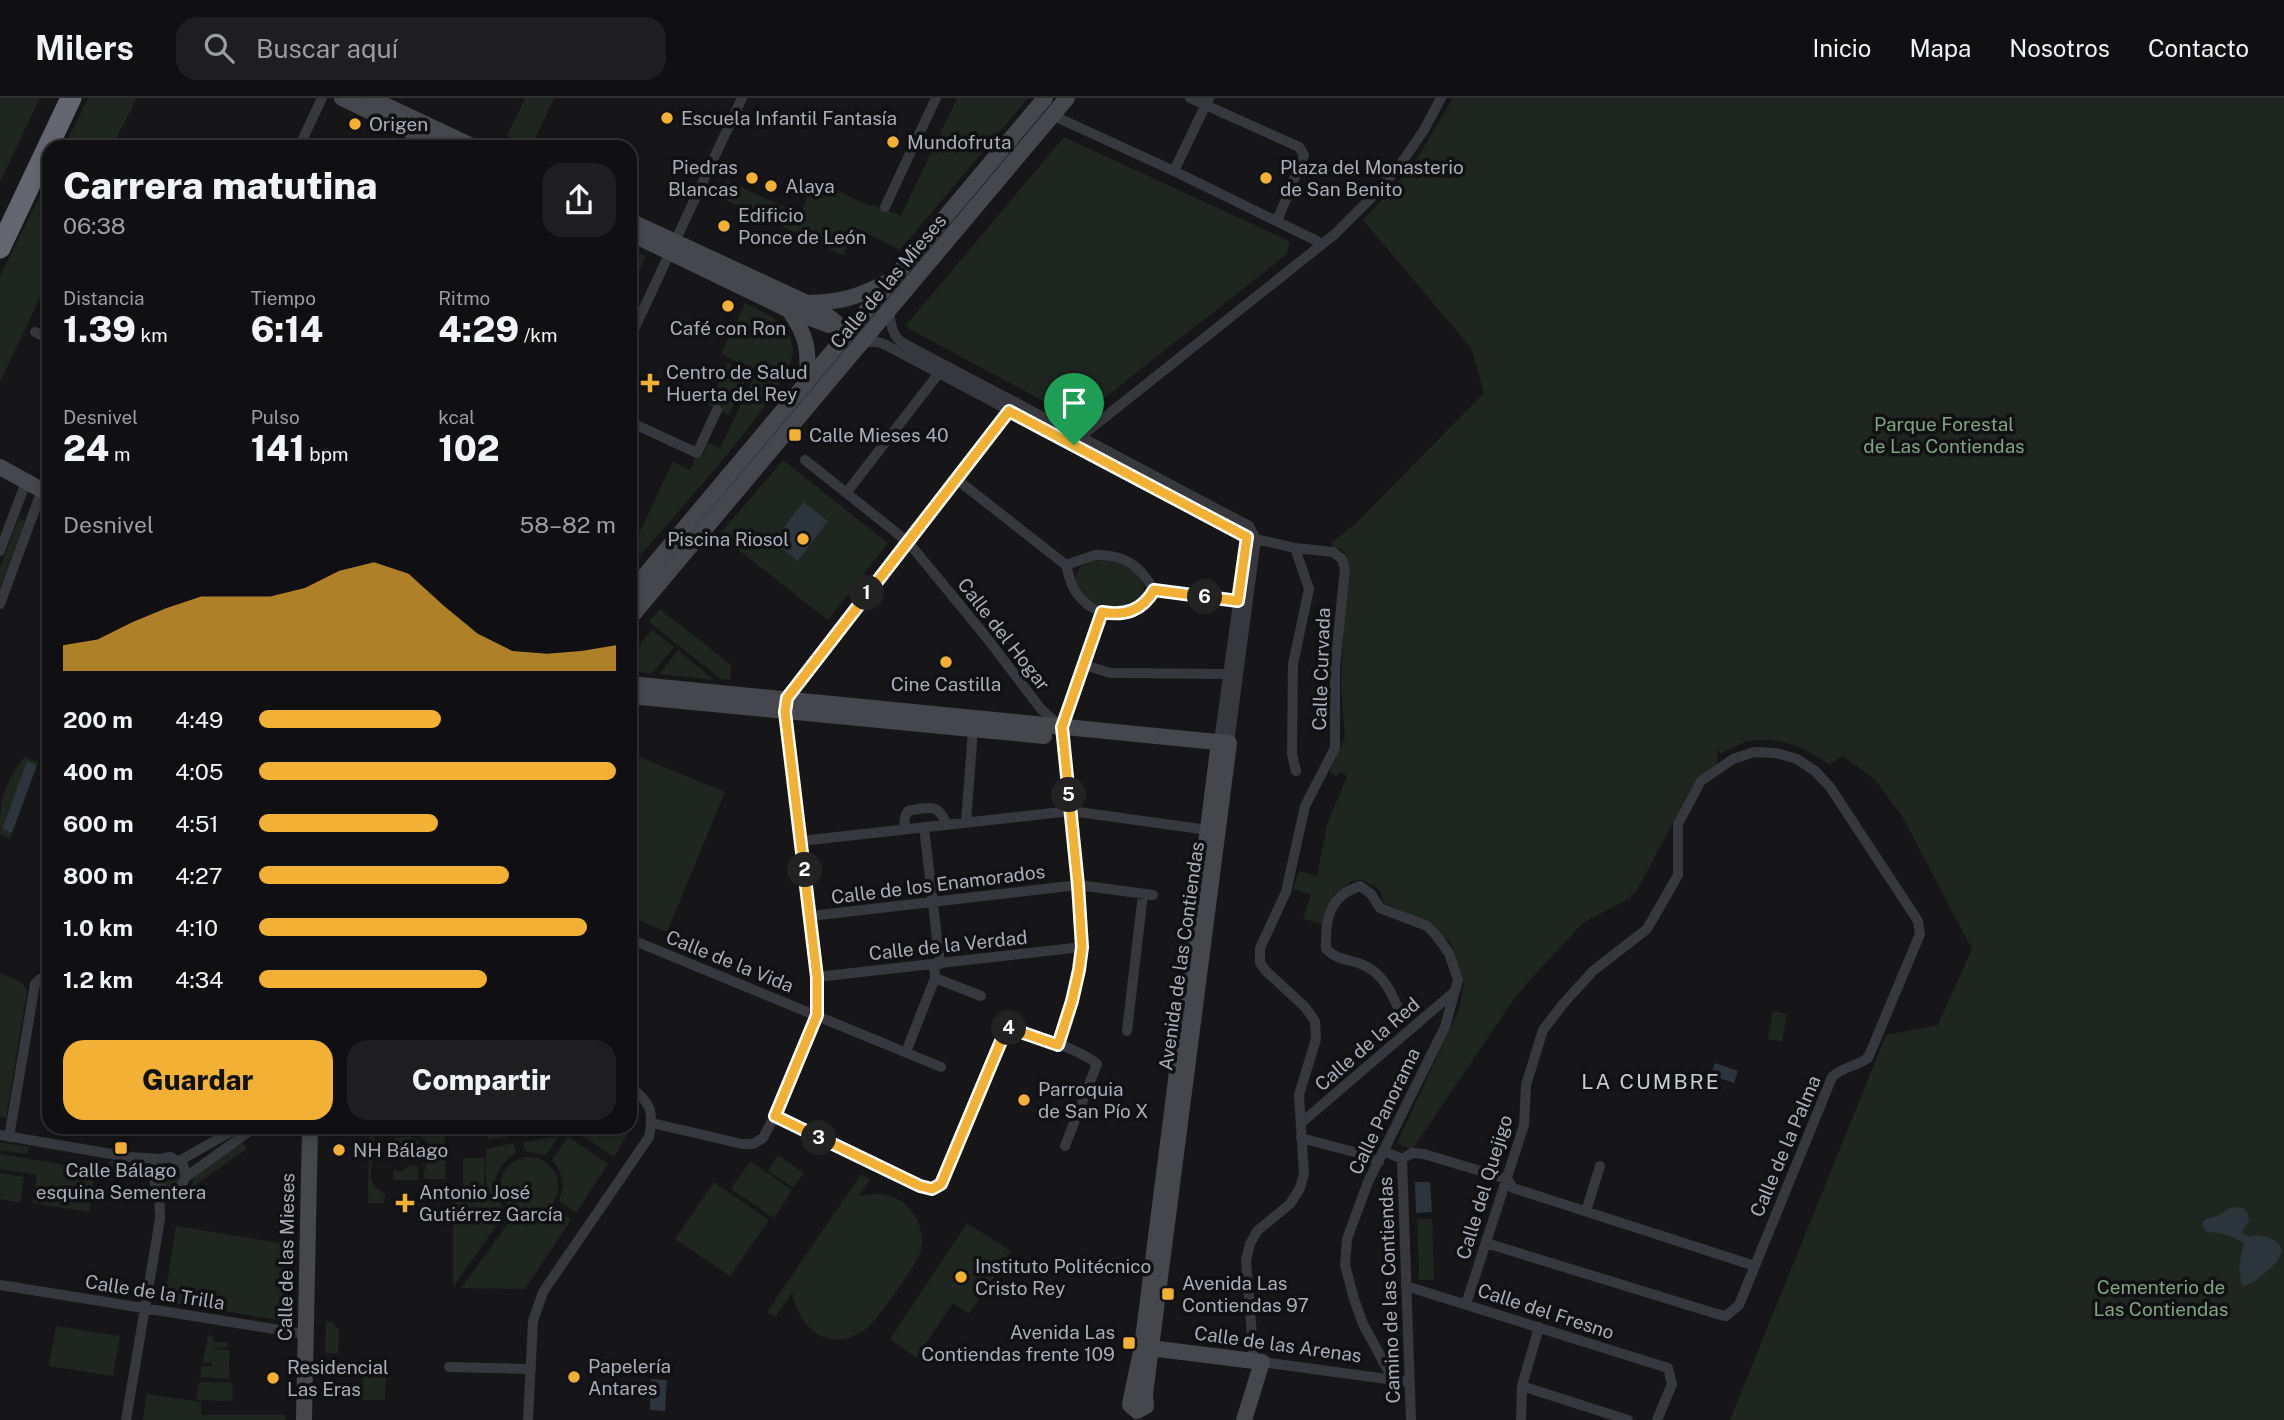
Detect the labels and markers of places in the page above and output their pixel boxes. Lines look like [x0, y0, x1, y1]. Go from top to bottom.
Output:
place label: Escuela Infantil Fantasía [681, 107, 897, 129]
marker: Escuela Infantil Fantasía [659, 110, 675, 126]
place label: Origen [369, 113, 428, 135]
marker: Origen [347, 116, 363, 132]
place label: Mundofruta [907, 131, 1011, 153]
marker: Mundofruta [885, 134, 901, 150]
place label: Piedras Blancas [668, 156, 738, 200]
place label: Plaza del Monasterio de San Benito [1280, 156, 1464, 200]
marker: Piedras Blancas [744, 170, 760, 186]
marker: Plaza del Monasterio de San Benito [1258, 170, 1274, 186]
place label: Alaya [785, 175, 835, 197]
marker: Alaya [763, 178, 779, 194]
place label: Edificio Ponce de León [738, 204, 867, 248]
marker: Edificio Ponce de León [716, 218, 732, 234]
marker: Café con Ron [720, 298, 736, 314]
place label: Café con Ron [670, 317, 786, 339]
place label: Centro de Salud Huerta del Rey [666, 361, 808, 405]
marker: Centro de Salud Huerta del Rey [640, 373, 660, 393]
pin [1044, 373, 1104, 445]
place label: Calle Mieses 40 [809, 424, 949, 446]
marker: Calle Mieses 40 [787, 427, 803, 443]
place label: Piscina Riosol [667, 528, 789, 550]
marker: Piscina Riosol [795, 531, 811, 547]
pin: 1 [850, 575, 884, 610]
pin: 6 [1188, 580, 1222, 614]
marker: Cine Castilla [938, 654, 954, 670]
place label: Cine Castilla [891, 673, 1001, 695]
pin: 5 [1052, 778, 1086, 812]
pin: 2 [788, 852, 822, 888]
pin: 4 [992, 1010, 1026, 1046]
place label: Parroquia de San Pío X [1038, 1078, 1148, 1122]
marker: Parroquia de San Pío X [1016, 1092, 1032, 1108]
pin: 3 [802, 1121, 836, 1156]
place label: NH Bálago [353, 1139, 448, 1161]
marker: Calle Bálago esquina Sementera [113, 1140, 129, 1156]
marker: NH Bálago [331, 1142, 347, 1158]
place label: Calle Bálago esquina Sementera [36, 1159, 206, 1203]
place label: Antonio José Gutiérrez García [419, 1181, 563, 1225]
marker: Antonio José Gutiérrez García [397, 1195, 413, 1211]
place label: Instituto Politécnico Cristo Rey [975, 1255, 1151, 1299]
marker: Instituto Politécnico Cristo Rey [953, 1269, 969, 1285]
place label: Avenida Las Contiendas 97 [1182, 1272, 1309, 1316]
marker: Avenida Las Contiendas 97 [1160, 1286, 1176, 1302]
place label: Avenida Las Contiendas frente 109 [921, 1321, 1115, 1365]
marker: Avenida Las Contiendas frente 109 [1121, 1335, 1137, 1351]
place label: Papelería Antares [588, 1355, 671, 1399]
place label: Residencial Las Eras [287, 1356, 389, 1400]
marker: Papelería Antares [566, 1369, 582, 1385]
marker: Residencial Las Eras [265, 1370, 281, 1386]

